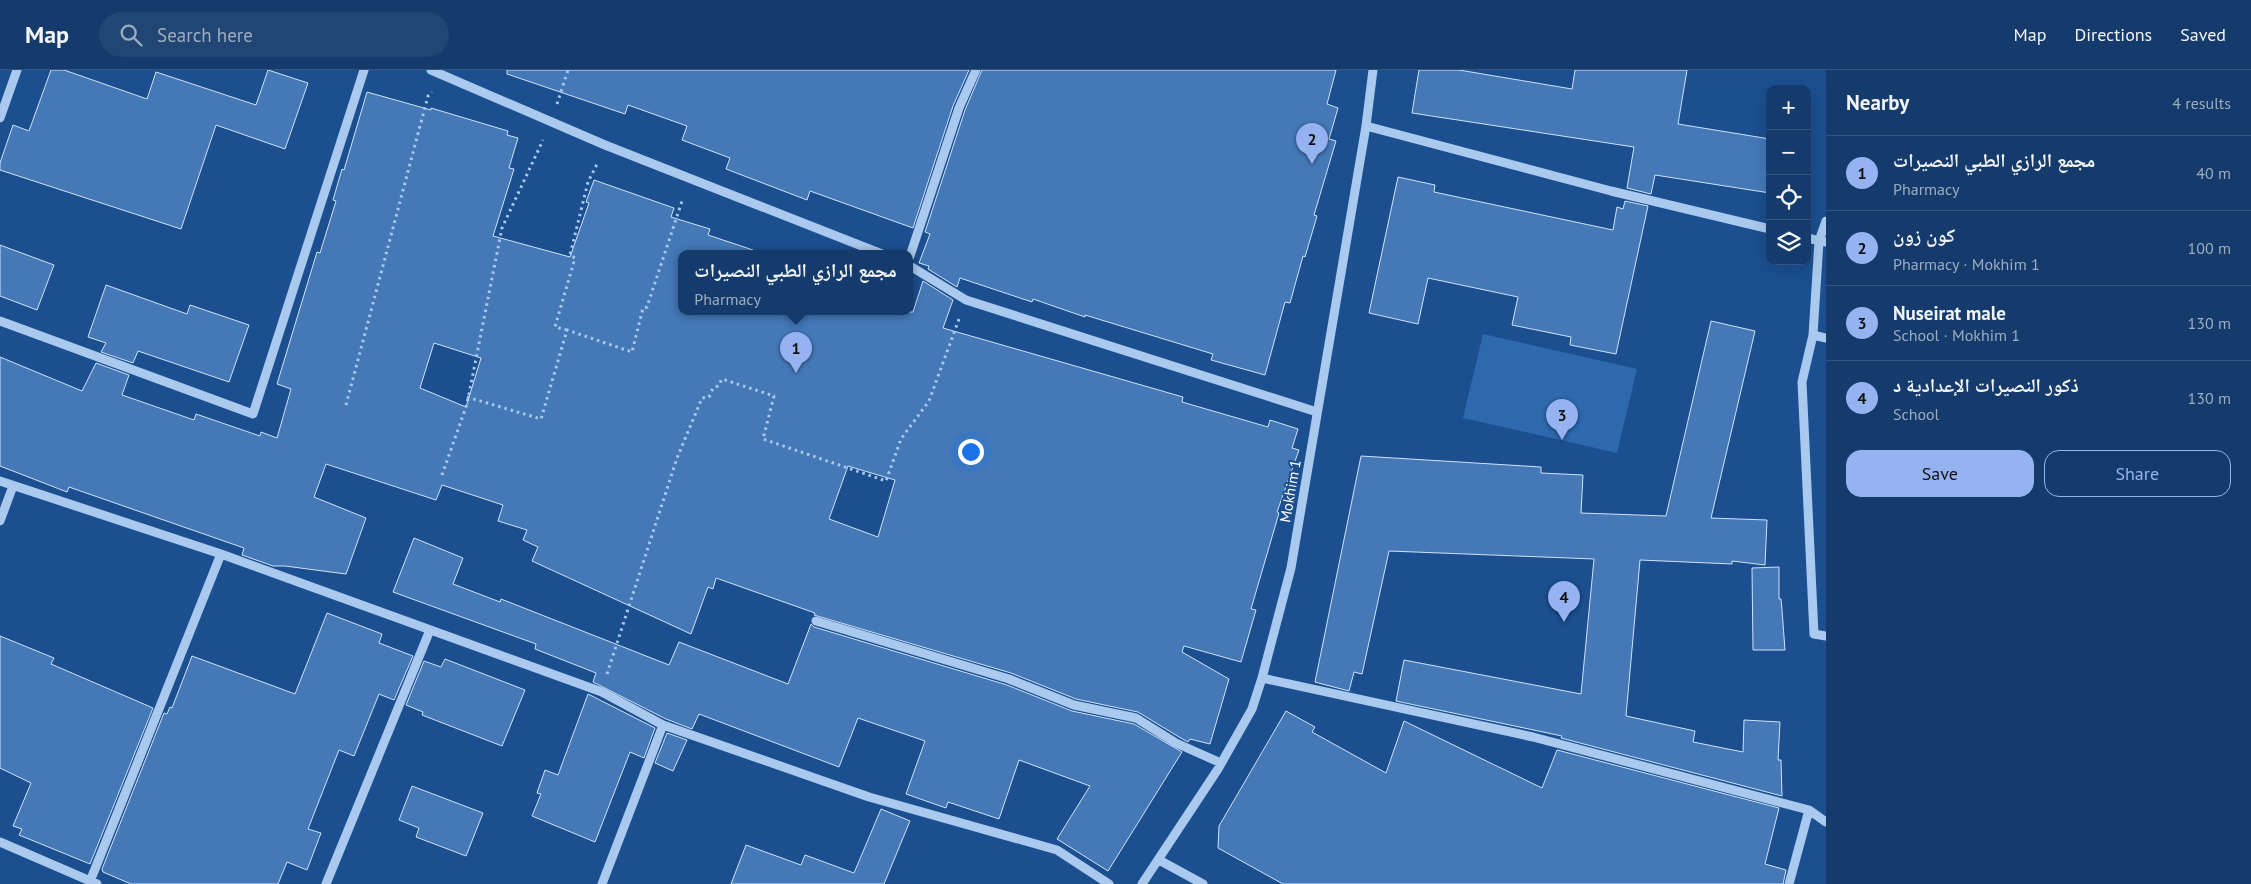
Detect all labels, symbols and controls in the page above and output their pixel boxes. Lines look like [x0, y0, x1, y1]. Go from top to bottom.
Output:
search box [99, 12, 449, 57]
text: Map [25, 19, 69, 50]
icon: search [117, 21, 145, 49]
text: Search here [157, 23, 253, 47]
text: Map [2014, 23, 2046, 46]
text: Directions [2074, 23, 2152, 46]
text: Saved [2180, 23, 2226, 46]
map controls [1766, 85, 1811, 265]
button: + [1766, 85, 1811, 130]
text: Nearby [1846, 89, 1909, 116]
text: 4 results [2172, 93, 2231, 113]
pin: 2 [1296, 123, 1328, 164]
button: − [1766, 130, 1811, 175]
text: مجمع الرازي الطبي النصيرات [1893, 148, 2095, 172]
text: 1 [1857, 163, 1867, 183]
text: 40 m [2196, 163, 2231, 183]
button: locate [1766, 175, 1811, 220]
text: Pharmacy [1893, 179, 1959, 199]
button: layers [1766, 220, 1811, 265]
text: كون زون [1893, 223, 1955, 247]
text: 2 [1857, 238, 1867, 258]
text: 100 m [2188, 238, 2231, 258]
popup [678, 250, 913, 315]
text: Pharmacy · Mokhim 1 [1893, 254, 2040, 274]
text: مجمع الرازي الطبي النصيرات [694, 258, 897, 282]
text: Pharmacy [694, 289, 761, 309]
text: Nuseirat male [1893, 301, 2006, 325]
text: 3 [1857, 313, 1867, 333]
text: 130 m [2188, 313, 2231, 333]
text: School · Mokhim 1 [1893, 325, 2020, 345]
pin: 1 [780, 332, 812, 373]
text: ذكور النصيرات الإعدادية د [1893, 373, 2079, 397]
text: 4 [1857, 388, 1867, 408]
text: 130 m [2188, 388, 2231, 408]
pin: 3 [1546, 399, 1578, 440]
text: School [1893, 404, 1939, 424]
your location [958, 439, 984, 465]
button: Save [1846, 450, 2034, 497]
button: Share [2044, 450, 2231, 497]
street label: Mokhim 1 [1275, 458, 1305, 524]
pin: 4 [1548, 581, 1580, 622]

